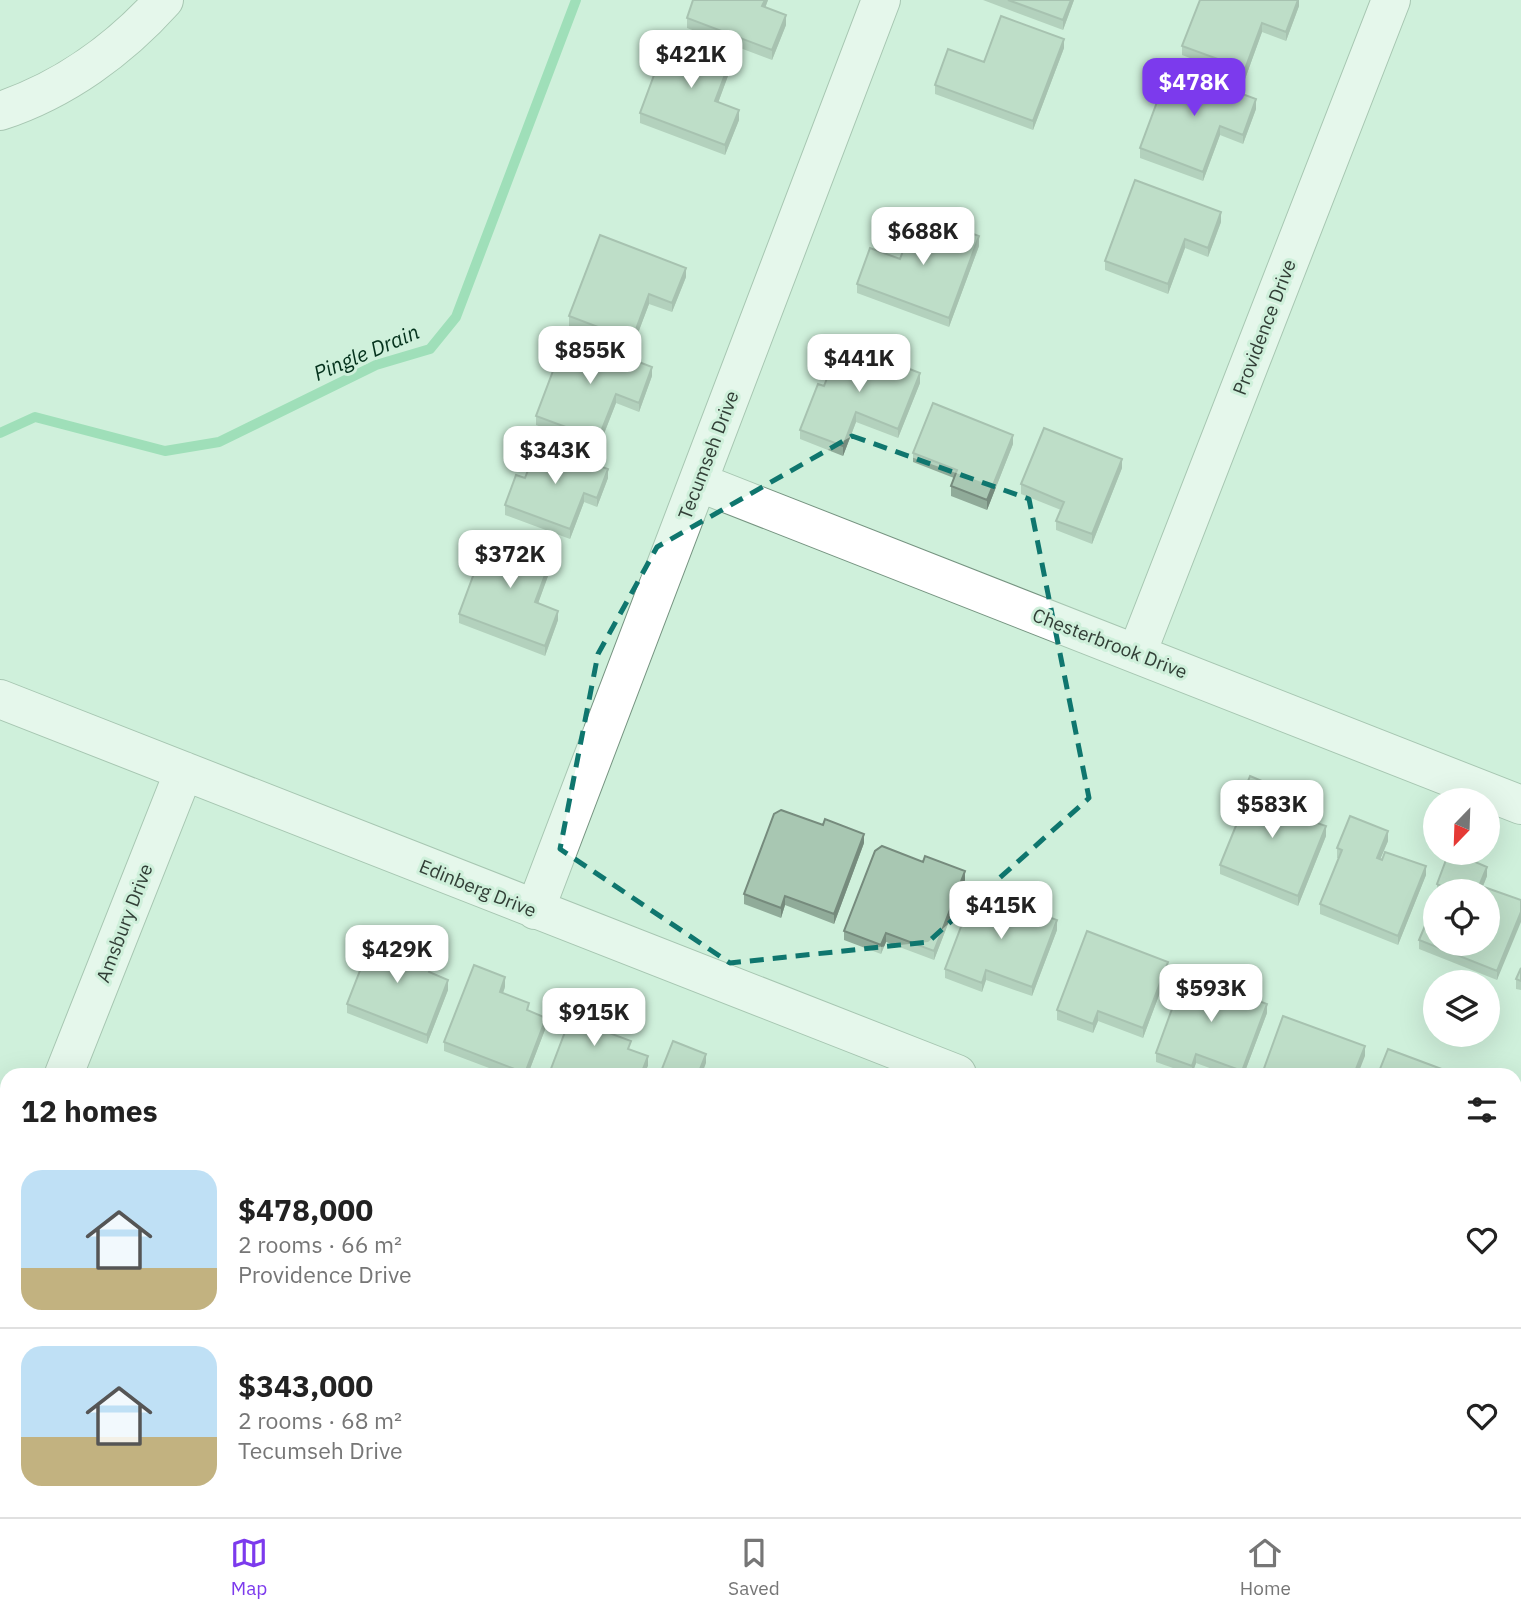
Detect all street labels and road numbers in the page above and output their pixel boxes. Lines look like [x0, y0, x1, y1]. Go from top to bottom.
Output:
street label: Providence Drive [1227, 256, 1301, 398]
street label: Tecumseh Drive [672, 387, 744, 523]
street label: Chesterbrook Drive [1029, 602, 1191, 684]
street label: Edinberg Drive [416, 854, 540, 922]
street label: Amsbury Drive [90, 860, 158, 986]

